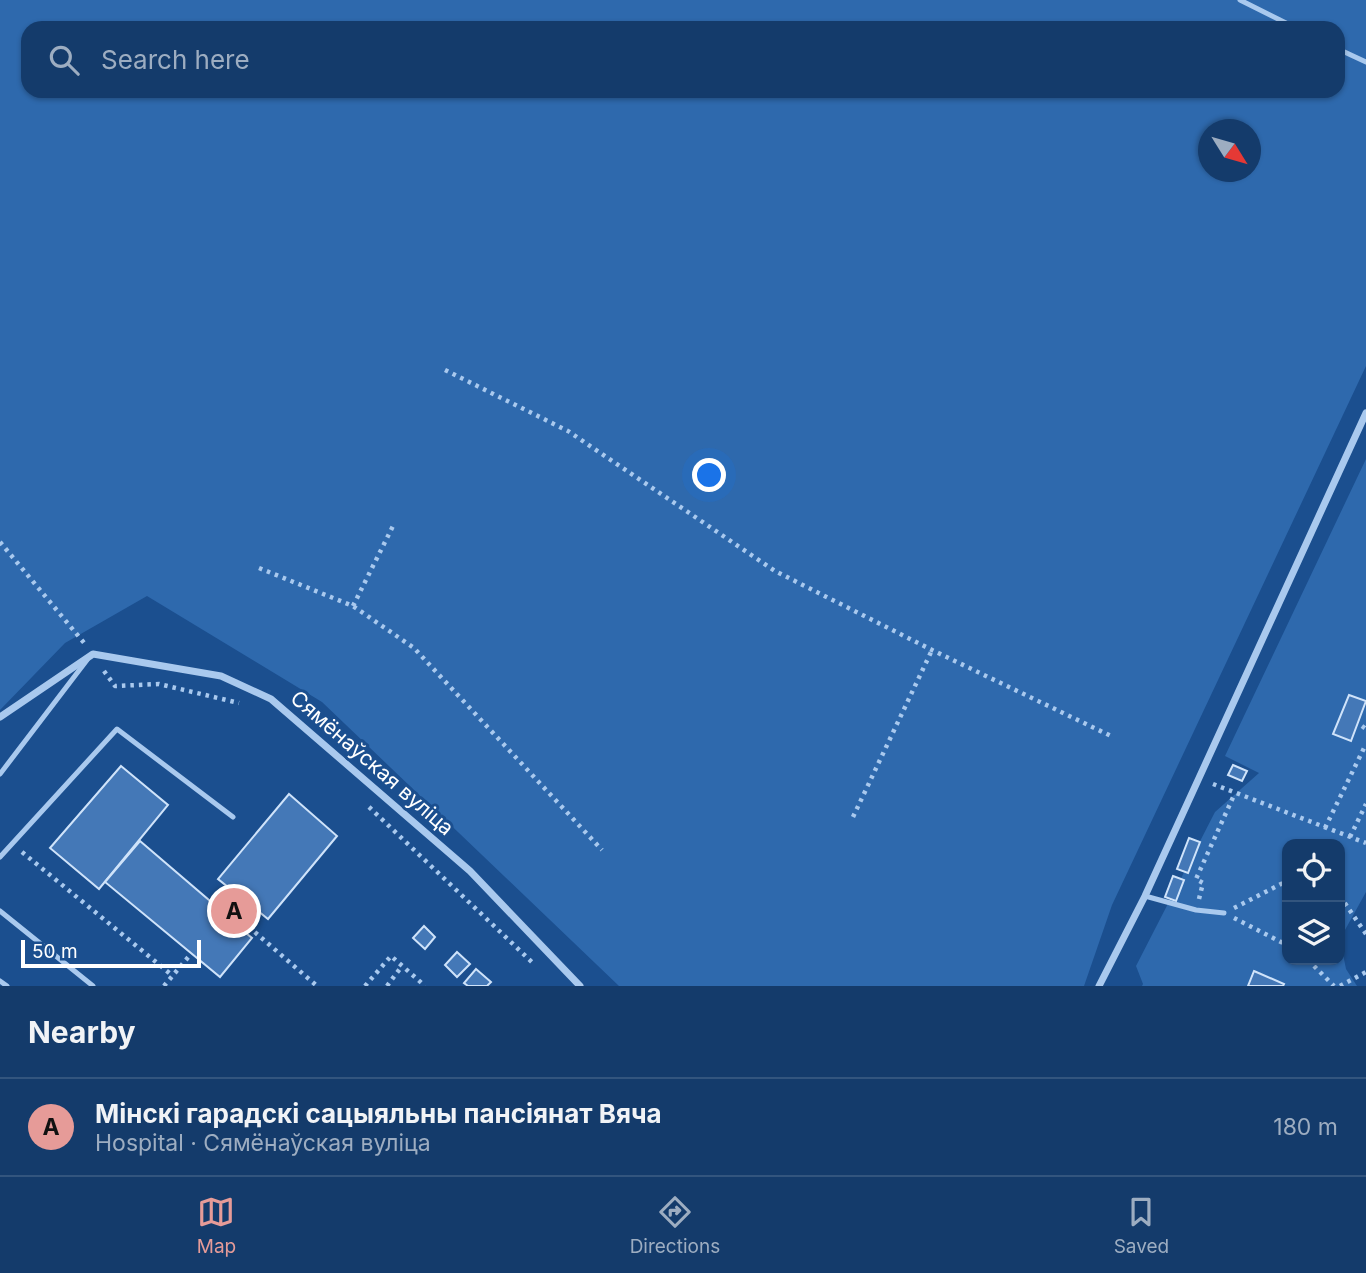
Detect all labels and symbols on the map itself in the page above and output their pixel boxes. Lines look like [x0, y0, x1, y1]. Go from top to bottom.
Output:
north arrow [1198, 119, 1261, 182]
your location [692, 458, 726, 492]
street label: Сямёнаўская вуліца [286, 685, 459, 840]
pin: A [211, 885, 257, 937]
scale bar [21, 937, 201, 969]

